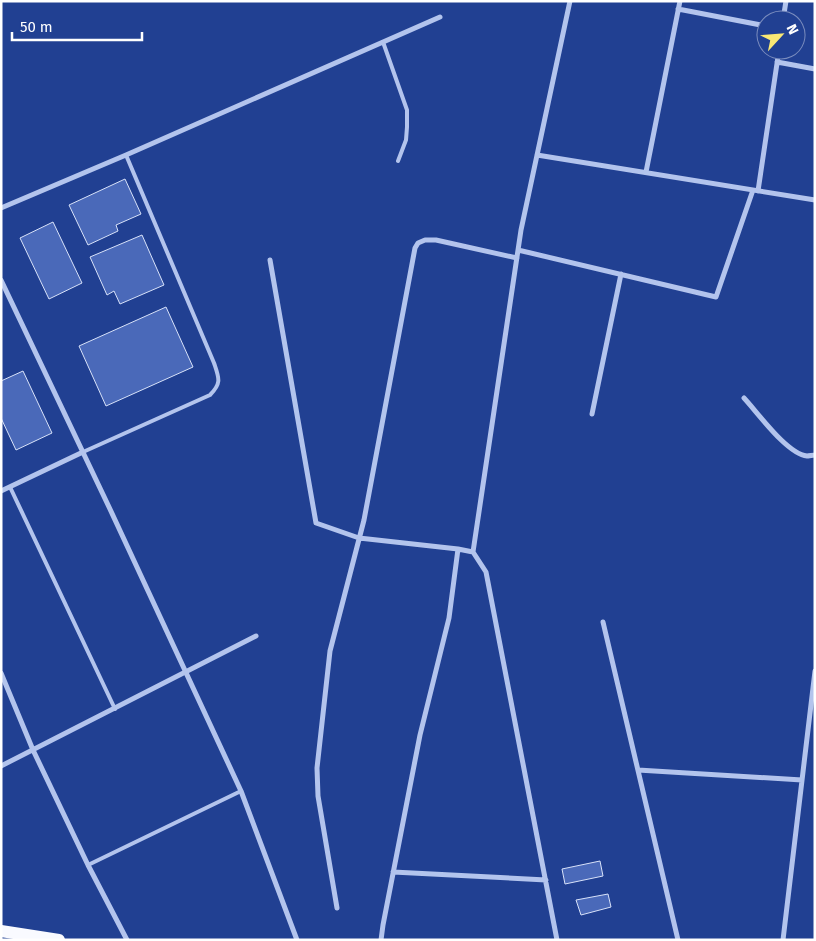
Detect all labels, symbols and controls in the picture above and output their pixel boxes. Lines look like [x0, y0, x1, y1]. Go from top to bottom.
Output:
scale bar [12, 10, 142, 42]
north arrow [756, 10, 806, 60]
text: 50 m [20, 18, 53, 36]
text: N [783, 22, 802, 37]

